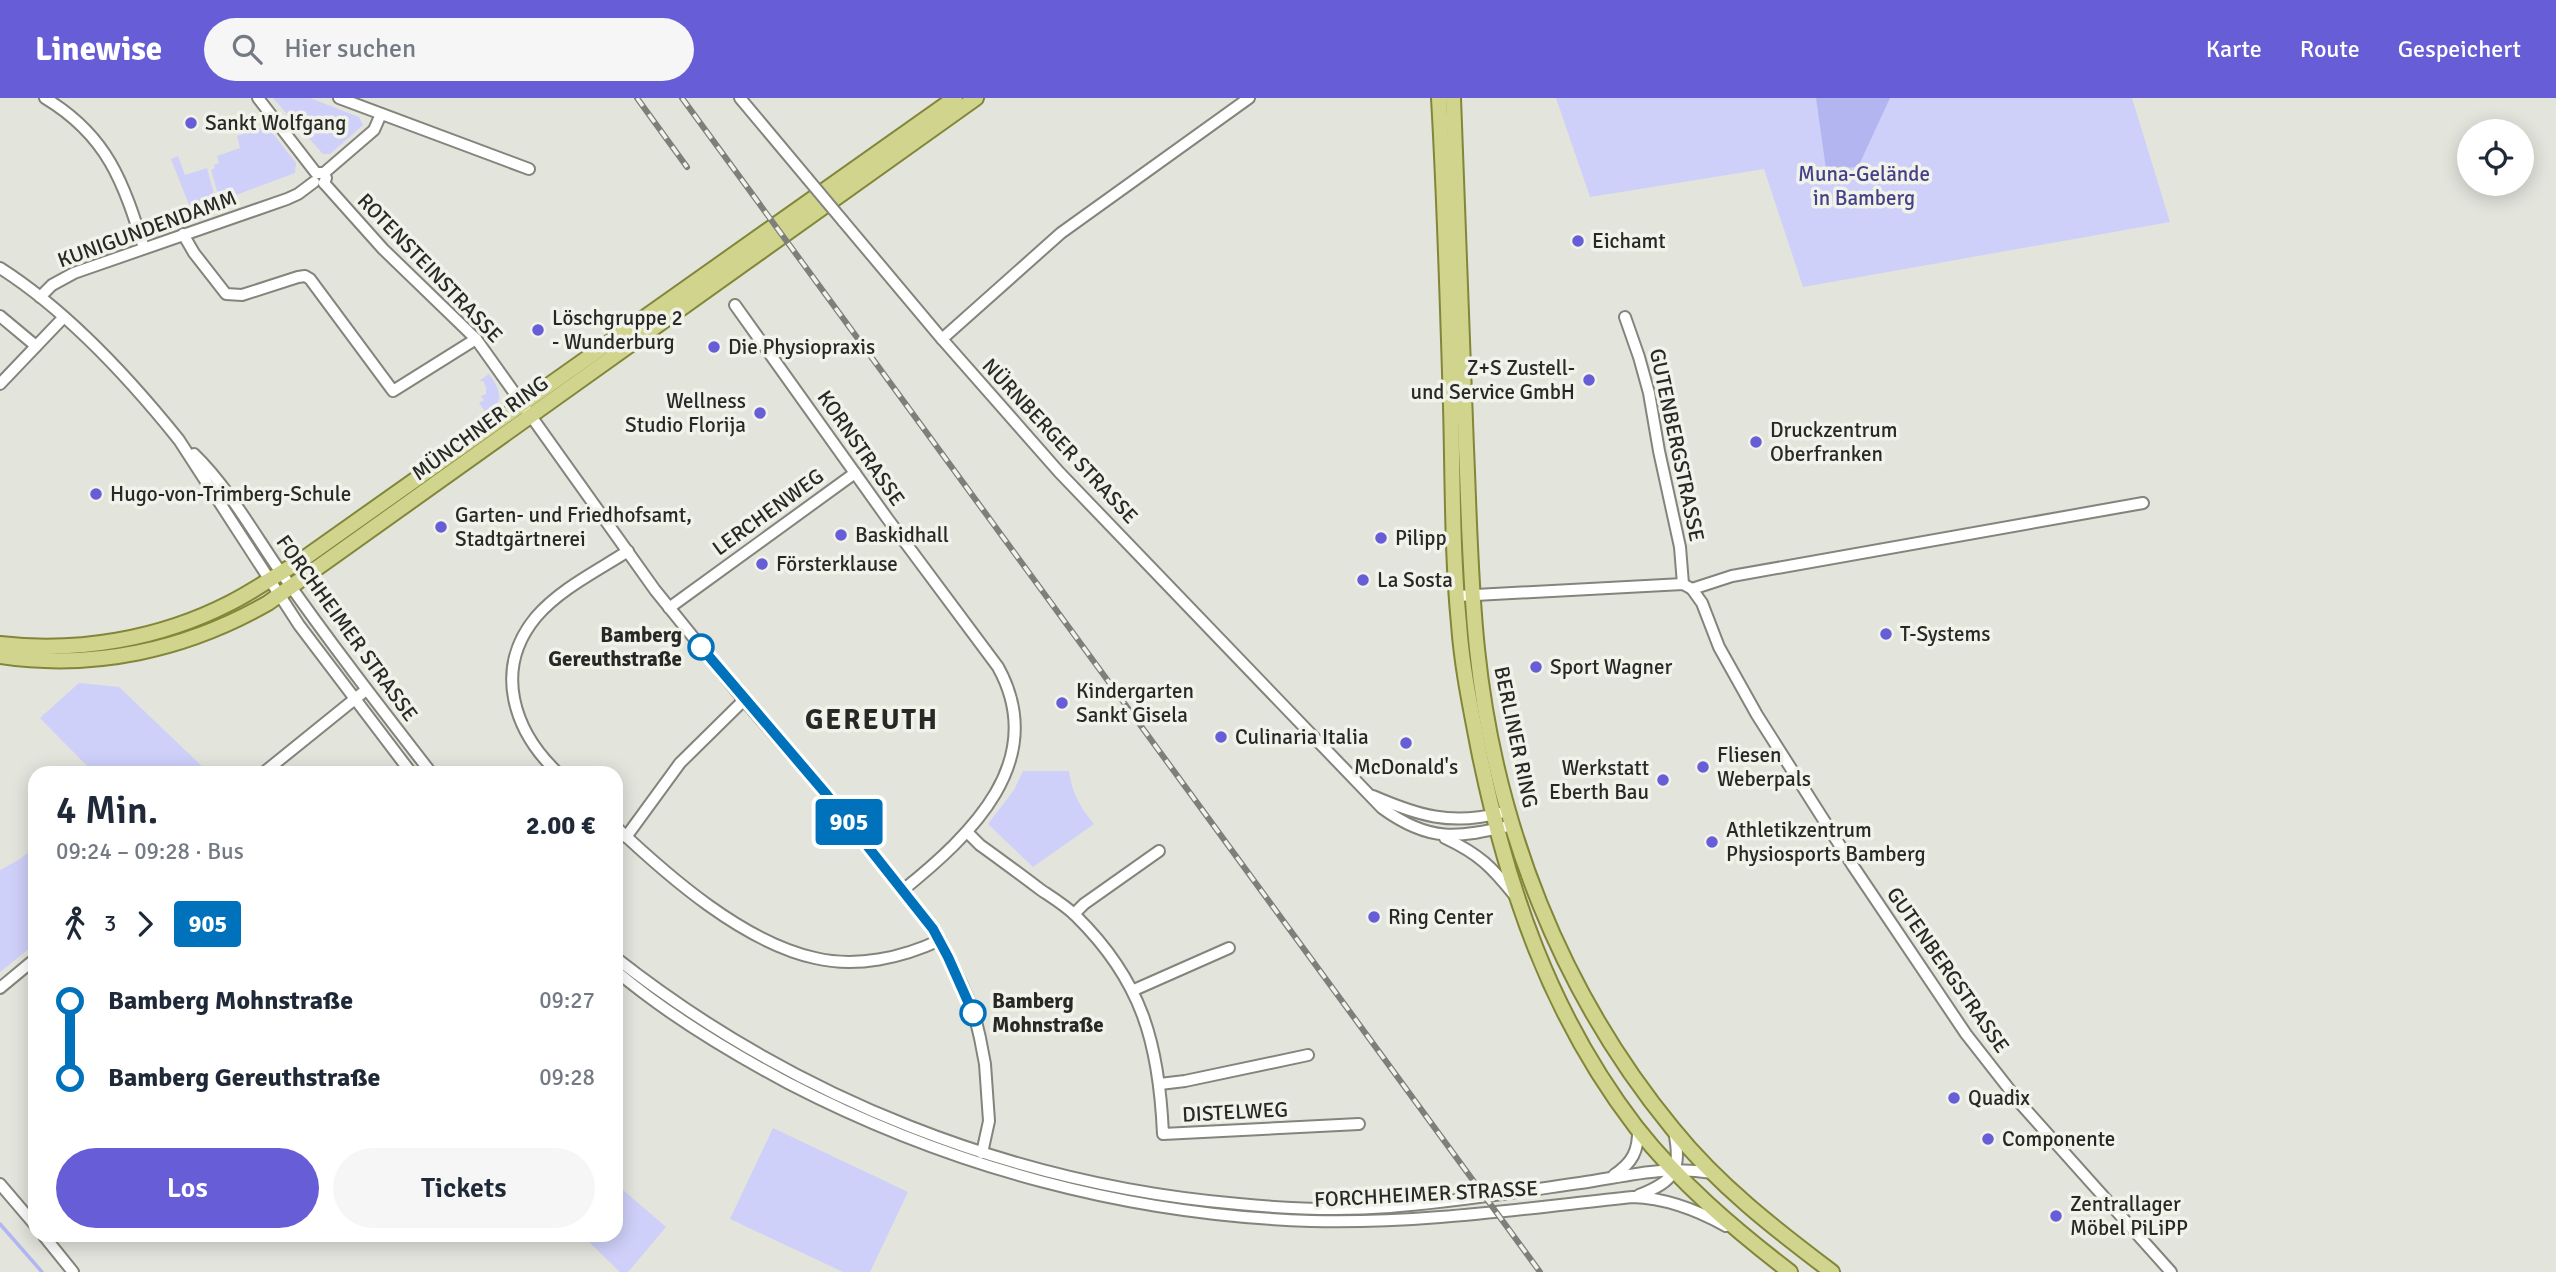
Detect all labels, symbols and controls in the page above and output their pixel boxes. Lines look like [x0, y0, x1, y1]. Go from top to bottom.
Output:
search box [204, 18, 694, 81]
text: Linewise [35, 29, 162, 70]
icon: search [228, 30, 266, 68]
text: Hier suchen [284, 33, 416, 65]
text: Karte [2206, 34, 2262, 64]
text: Route [2300, 34, 2360, 64]
text: Gespeichert [2398, 34, 2521, 64]
place label: Sankt Wolfgang [205, 110, 346, 136]
marker: Sankt Wolfgang [183, 115, 199, 131]
map controls [2457, 119, 2534, 196]
button: locate [2457, 119, 2534, 196]
park label: Muna-Gelände in Bamberg [1798, 161, 1930, 211]
street label: KUNIGUNDENDAMM [54, 185, 240, 273]
street label: ROTENSTEINSTRASSE [352, 188, 508, 348]
place label: Eichamt [1592, 228, 1666, 254]
marker: Eichamt [1570, 233, 1586, 249]
place label: Löschgruppe 2 - Wunderburg [552, 305, 683, 355]
marker: Löschgruppe 2 - Wunderburg [530, 322, 546, 338]
place label: Die Physiopraxis [728, 334, 875, 360]
marker: Die Physiopraxis [706, 339, 722, 355]
street label: GUTENBERGSTRASSE [1644, 346, 1710, 544]
street label: NÜRNBERGER STRASSE [977, 353, 1143, 529]
place label: Z+S Zustell- und Service GmbH [1410, 355, 1575, 405]
street label: MÜNCHNER RING [407, 370, 553, 486]
marker: Z+S Zustell- und Service GmbH [1581, 372, 1597, 388]
street label: KORNSTRASSE [812, 385, 910, 511]
place label: Wellness Studio Florija [625, 388, 746, 438]
marker: Wellness Studio Florija [752, 405, 768, 421]
place label: Druckzentrum Oberfranken [1770, 417, 1898, 467]
marker: Druckzentrum Oberfranken [1748, 434, 1764, 450]
street label: LERCHENWEG [707, 463, 829, 561]
place label: Hugo-von-Trimberg-Schule [110, 481, 351, 507]
marker: Hugo-von-Trimberg-Schule [88, 486, 104, 502]
place label: Garten- und Friedhofsamt, Stadtgärtnerei [455, 502, 692, 552]
marker: Garten- und Friedhofsamt, Stadtgärtnerei [433, 519, 449, 535]
place label: Baskidhall [855, 522, 949, 548]
place label: Pilipp [1395, 525, 1447, 551]
marker: Baskidhall [833, 527, 849, 543]
street label: FORCHHEIMER STRASSE [271, 530, 423, 726]
marker: Pilipp [1373, 530, 1389, 546]
place label: Försterklause [776, 551, 898, 577]
marker: Försterklause [754, 556, 770, 572]
place label: La Sosta [1377, 567, 1453, 593]
marker: La Sosta [1355, 572, 1371, 588]
place label: T-Systems [1900, 621, 1990, 647]
place label: Bamberg Gereuthstraße [548, 622, 682, 672]
marker: T-Systems [1878, 626, 1894, 642]
marker: Bamberg Gereuthstraße [688, 634, 714, 660]
place label: Sport Wagner [1550, 654, 1673, 680]
marker: Sport Wagner [1528, 659, 1544, 675]
street label: BERLINER RING [1488, 664, 1544, 810]
place label: Kindergarten Sankt Gisela [1076, 678, 1194, 728]
marker: Kindergarten Sankt Gisela [1054, 695, 1070, 711]
district label: GEREUTH [805, 703, 939, 737]
place label: Culinaria Italia [1235, 724, 1369, 750]
marker: Culinaria Italia [1213, 729, 1229, 745]
marker: McDonald's [1398, 735, 1414, 751]
place label: Fliesen Weberpals [1717, 742, 1811, 792]
place label: McDonald's [1354, 754, 1458, 780]
place label: Werkstatt Eberth Bau [1549, 755, 1649, 805]
marker: Fliesen Weberpals [1695, 759, 1711, 775]
marker: Werkstatt Eberth Bau [1655, 772, 1671, 788]
text: 4 Min. [56, 787, 158, 834]
line badge: 905 [809, 799, 889, 845]
text: 905 [830, 807, 868, 837]
text: 2.00 € [526, 810, 595, 842]
place label: Athletikzentrum Physiosports Bamberg [1726, 817, 1926, 867]
marker: Athletikzentrum Physiosports Bamberg [1704, 834, 1720, 850]
text: 09:24 – 09:28 · Bus [56, 837, 244, 866]
street label: GUTENBERGSTRASSE [1881, 882, 2015, 1058]
place label: Ring Center [1388, 904, 1494, 930]
icon: walk [56, 905, 94, 943]
icon: forward [126, 905, 164, 943]
text: 3 [104, 909, 116, 938]
text: 905 [188, 909, 227, 939]
marker: Ring Center [1366, 909, 1382, 925]
text: Bamberg Mohnstraße [108, 985, 353, 1017]
text: 09:27 [539, 986, 595, 1015]
place label: Bamberg Mohnstraße [992, 988, 1104, 1038]
marker: Bamberg Mohnstraße [960, 1000, 986, 1026]
text: Bamberg Gereuthstraße [108, 1062, 380, 1094]
text: 09:28 [539, 1063, 595, 1092]
place label: Quadix [1968, 1085, 2030, 1111]
marker: Quadix [1946, 1090, 1962, 1106]
street label: DISTELWEG [1181, 1096, 1289, 1128]
place label: Componente [2002, 1126, 2115, 1152]
marker: Componente [1980, 1131, 1996, 1147]
button: Los [56, 1148, 319, 1228]
button: Tickets [333, 1148, 595, 1228]
street label: FORCHHEIMER STRASSE [1313, 1175, 1539, 1213]
place label: Zentrallager Möbel PiLiPP [2070, 1191, 2188, 1241]
marker: Zentrallager Möbel PiLiPP [2048, 1208, 2064, 1224]

